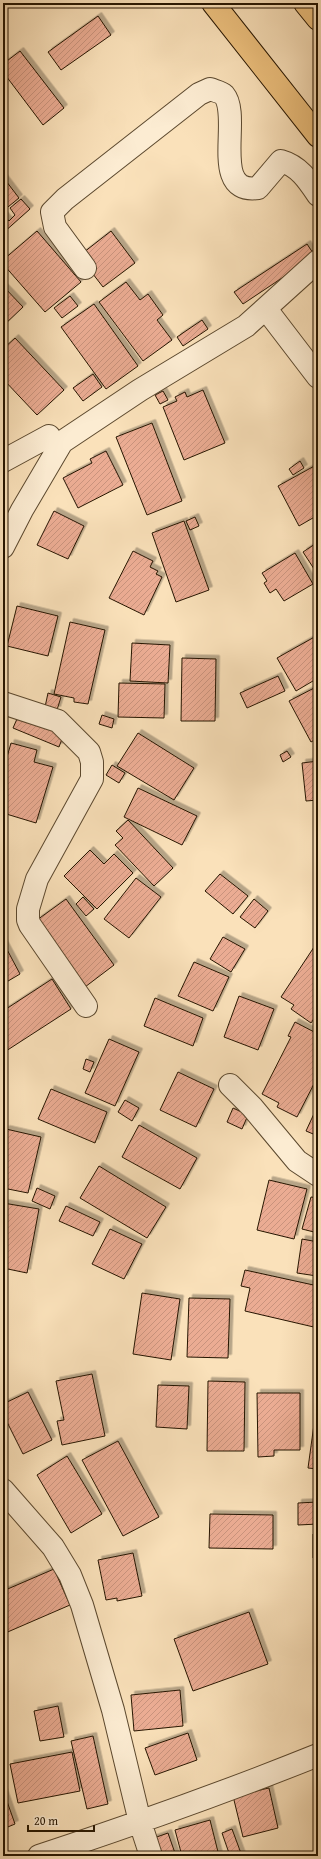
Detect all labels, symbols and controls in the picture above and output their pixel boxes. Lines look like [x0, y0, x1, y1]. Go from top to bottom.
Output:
scale bar [28, 1807, 94, 1833]
text: 20 m [34, 1812, 58, 1829]

